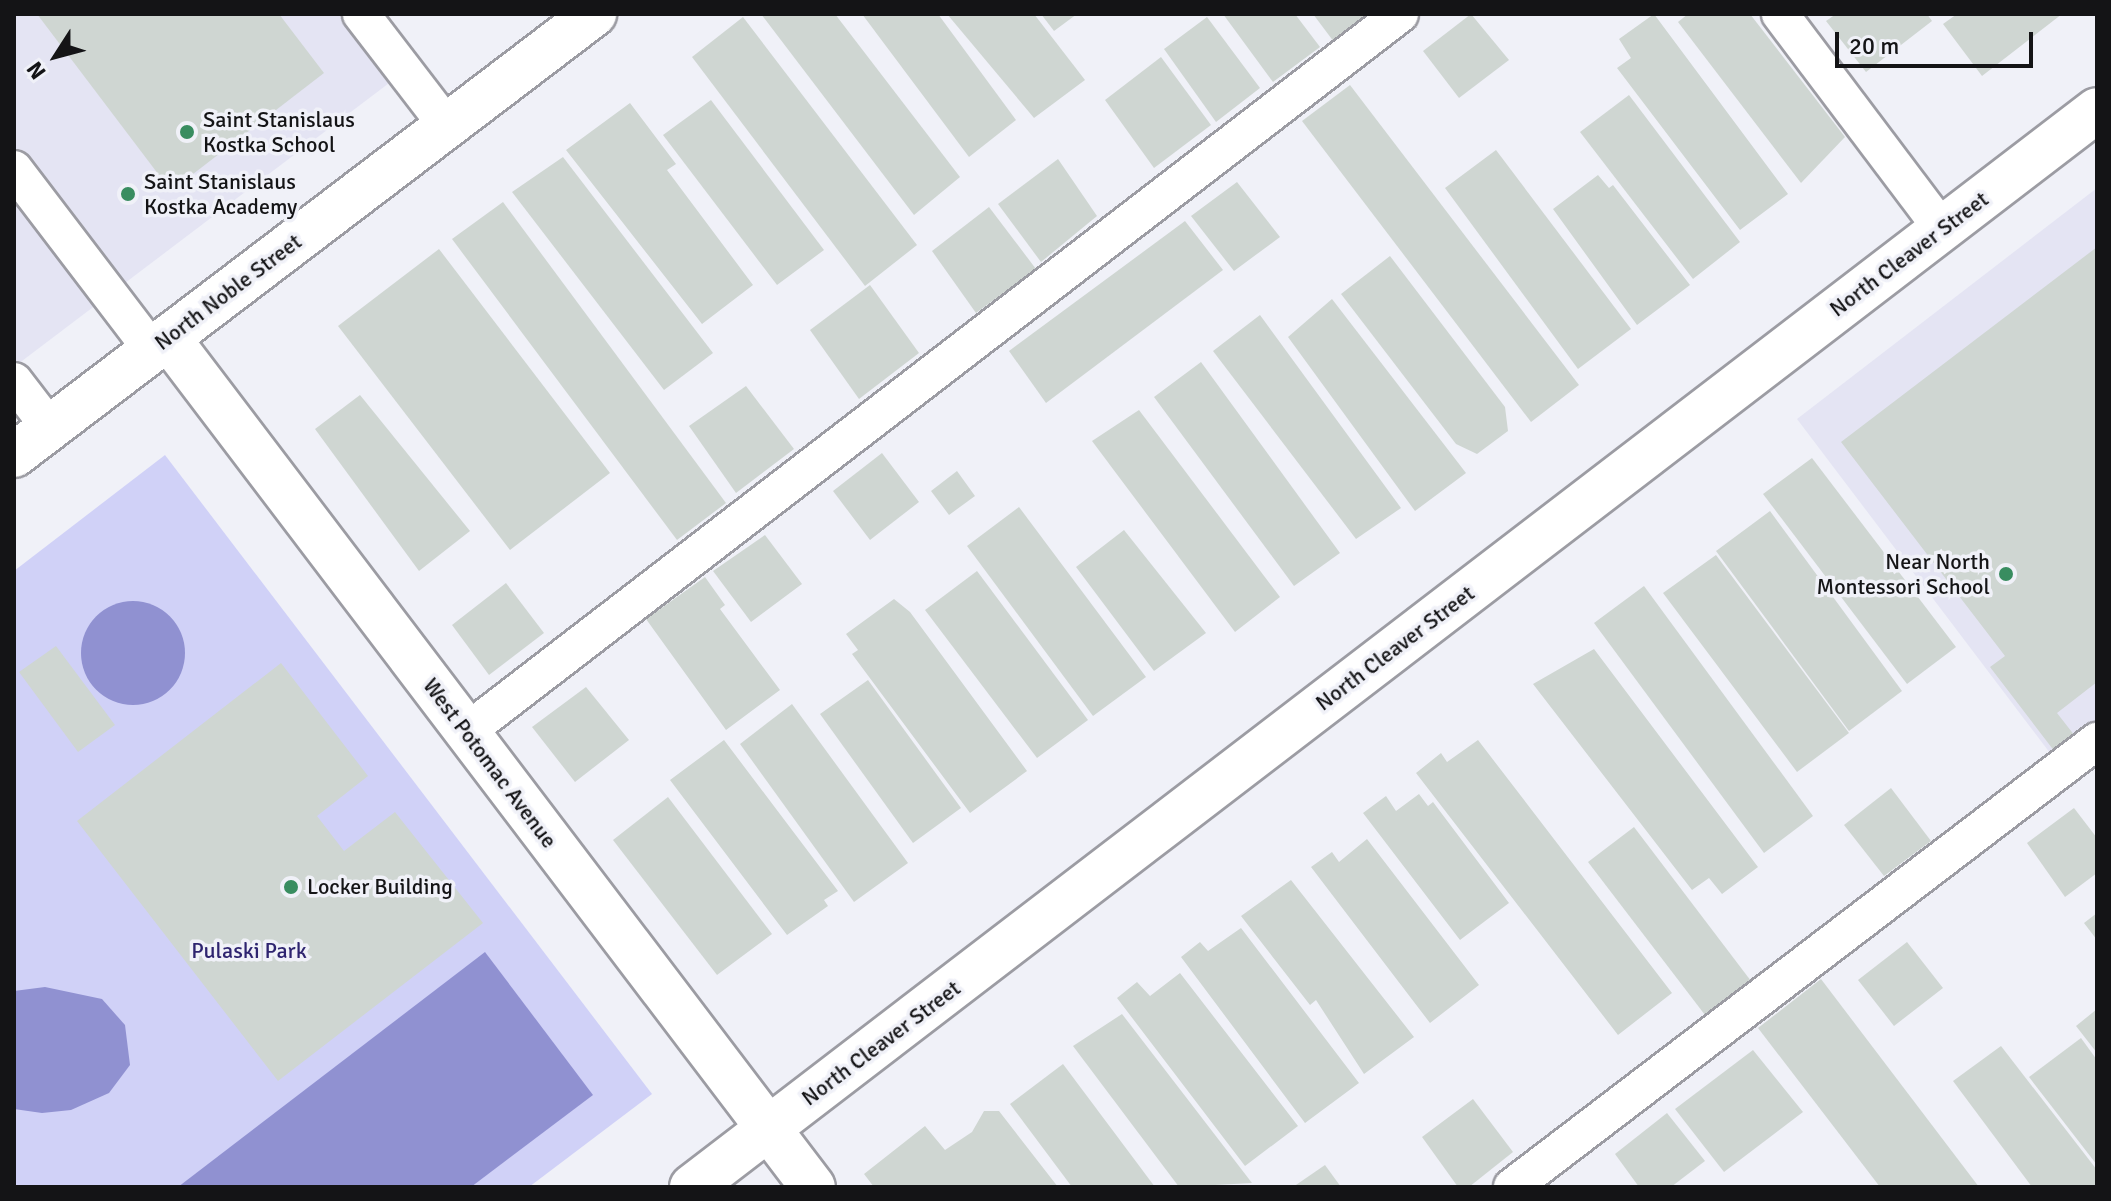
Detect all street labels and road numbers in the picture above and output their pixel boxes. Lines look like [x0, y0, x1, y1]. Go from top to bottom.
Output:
street label: North Cleaver Street [1824, 186, 1994, 322]
street label: North Noble Street [149, 228, 307, 356]
street label: North Cleaver Street [1310, 580, 1480, 716]
street label: West Potomac Avenue [418, 673, 562, 853]
street label: North Cleaver Street [796, 975, 966, 1111]

